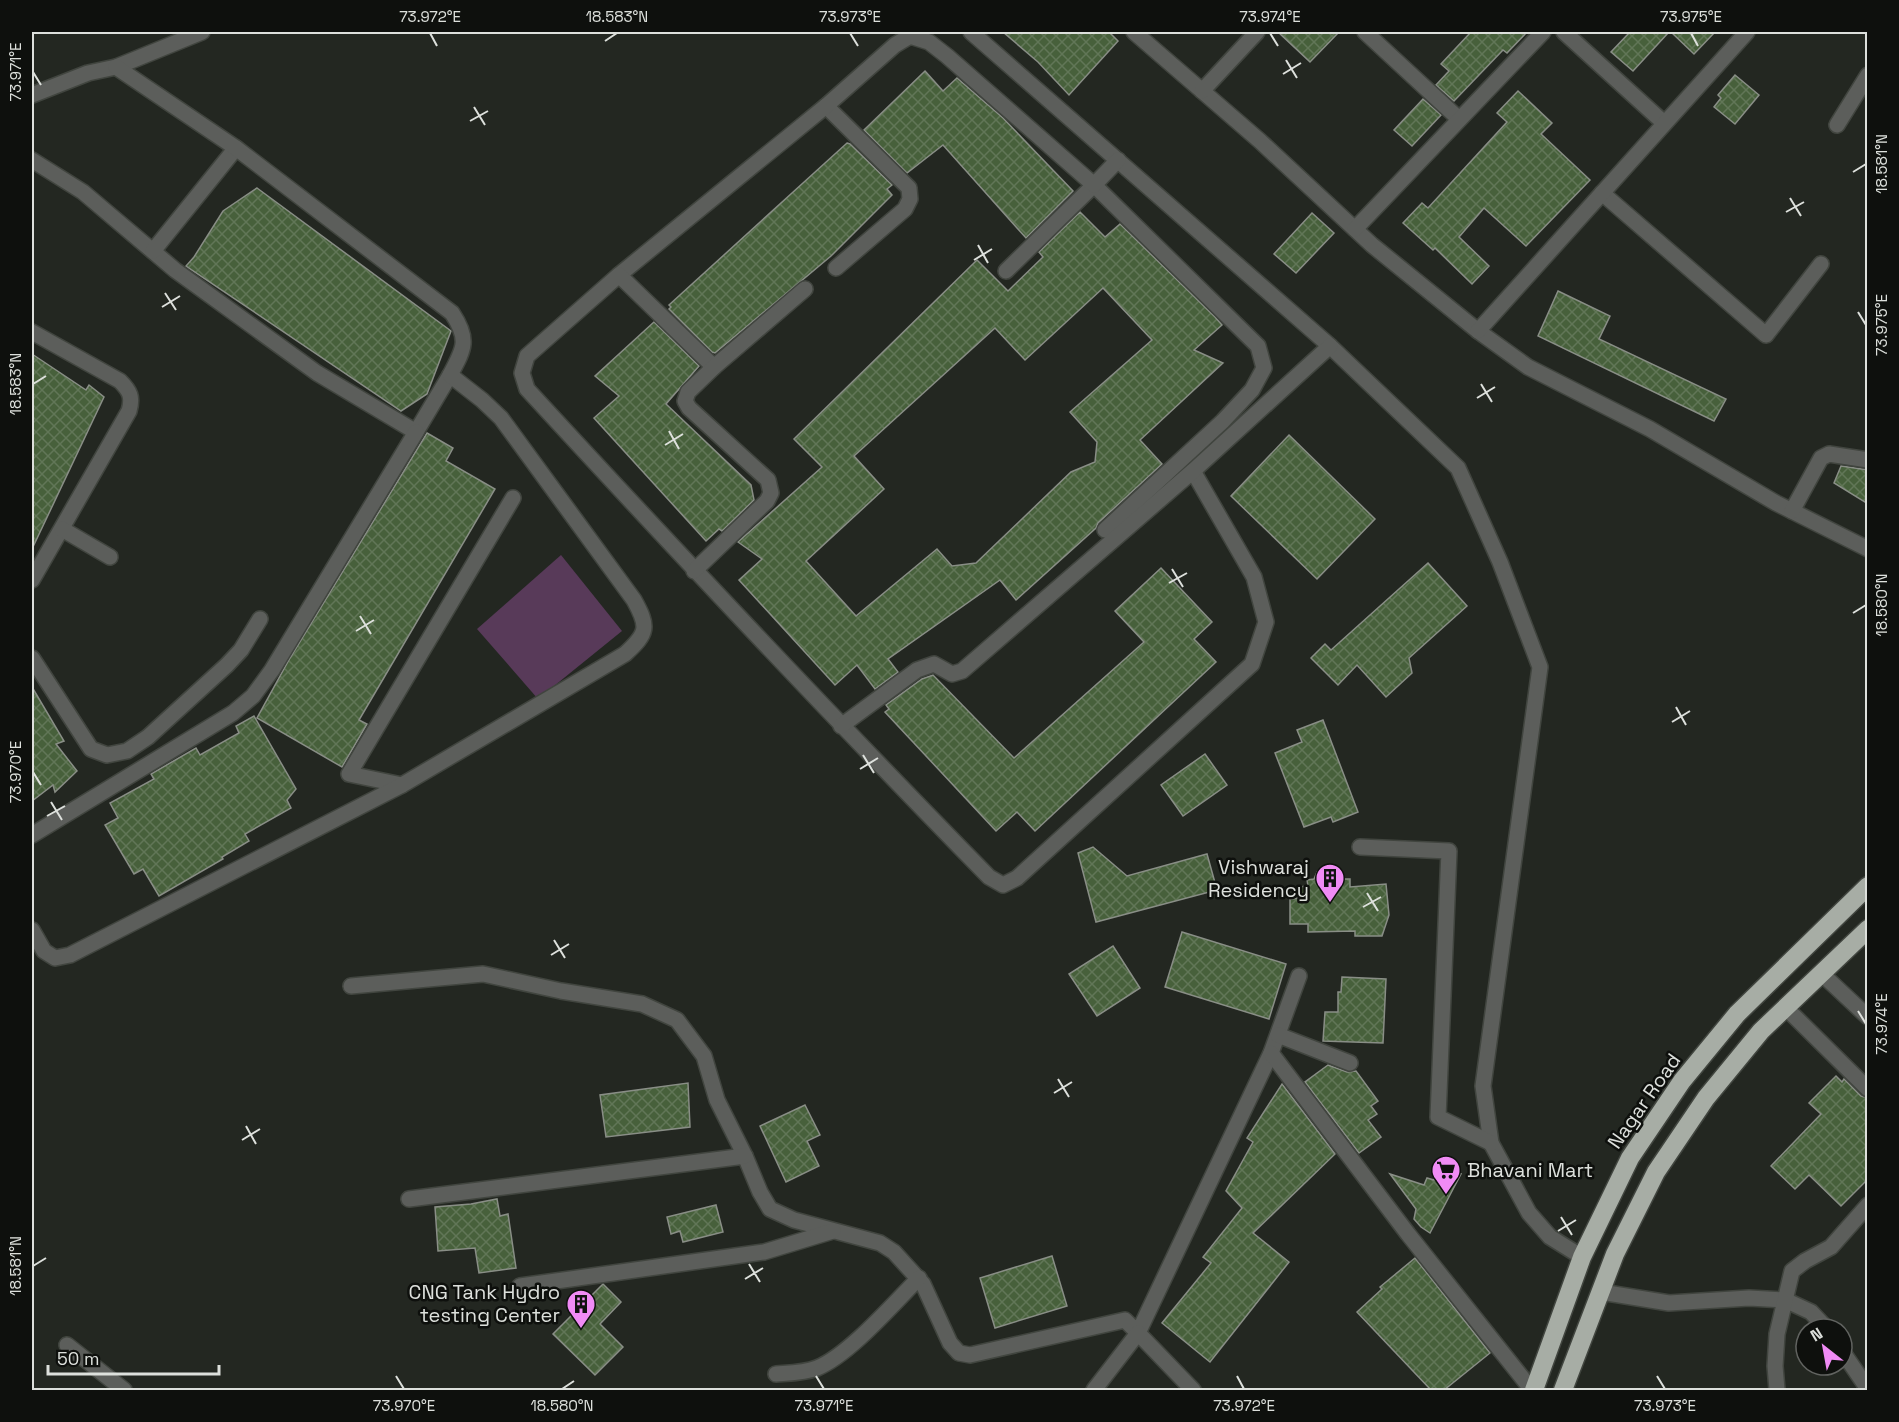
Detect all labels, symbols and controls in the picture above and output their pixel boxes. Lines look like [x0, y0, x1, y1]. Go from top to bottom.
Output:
text: 73.972°E [399, 7, 461, 26]
text: 18.583°N [586, 7, 648, 26]
text: 73.973°E [819, 7, 881, 26]
text: 73.974°E [1239, 7, 1301, 26]
text: 73.975°E [1660, 7, 1722, 26]
text: 73.971°E [6, 43, 25, 101]
text: 18.581°N [1872, 134, 1891, 194]
text: 73.975°E [1872, 294, 1891, 356]
text: 18.583°N [6, 353, 25, 415]
text: 18.580°N [1872, 573, 1891, 637]
text: 73.970°E [6, 741, 25, 803]
place label: Vishwaraj Residency [1208, 854, 1309, 903]
building icon: Vishwaraj Residency [1314, 862, 1346, 904]
text: 73.974°E [1872, 993, 1891, 1055]
street label: Nagar Road [1602, 1048, 1686, 1154]
supermarket icon: Bhavani Mart [1430, 1154, 1462, 1196]
place label: Bhavani Mart [1467, 1157, 1593, 1183]
text: 18.581°N [6, 1236, 25, 1296]
place label: CNG Tank Hydro testing Center [409, 1279, 560, 1328]
building icon: CNG Tank Hydro testing Center [565, 1288, 597, 1330]
north arrow [1794, 1317, 1854, 1377]
text: N [1807, 1323, 1827, 1346]
scale bar [48, 1338, 219, 1376]
text: 50 m [57, 1347, 99, 1370]
text: 73.970°E [373, 1396, 435, 1415]
text: 18.580°N [530, 1396, 594, 1415]
text: 73.971°E [795, 1396, 853, 1415]
text: 73.972°E [1213, 1396, 1275, 1415]
text: 73.973°E [1634, 1396, 1696, 1415]

